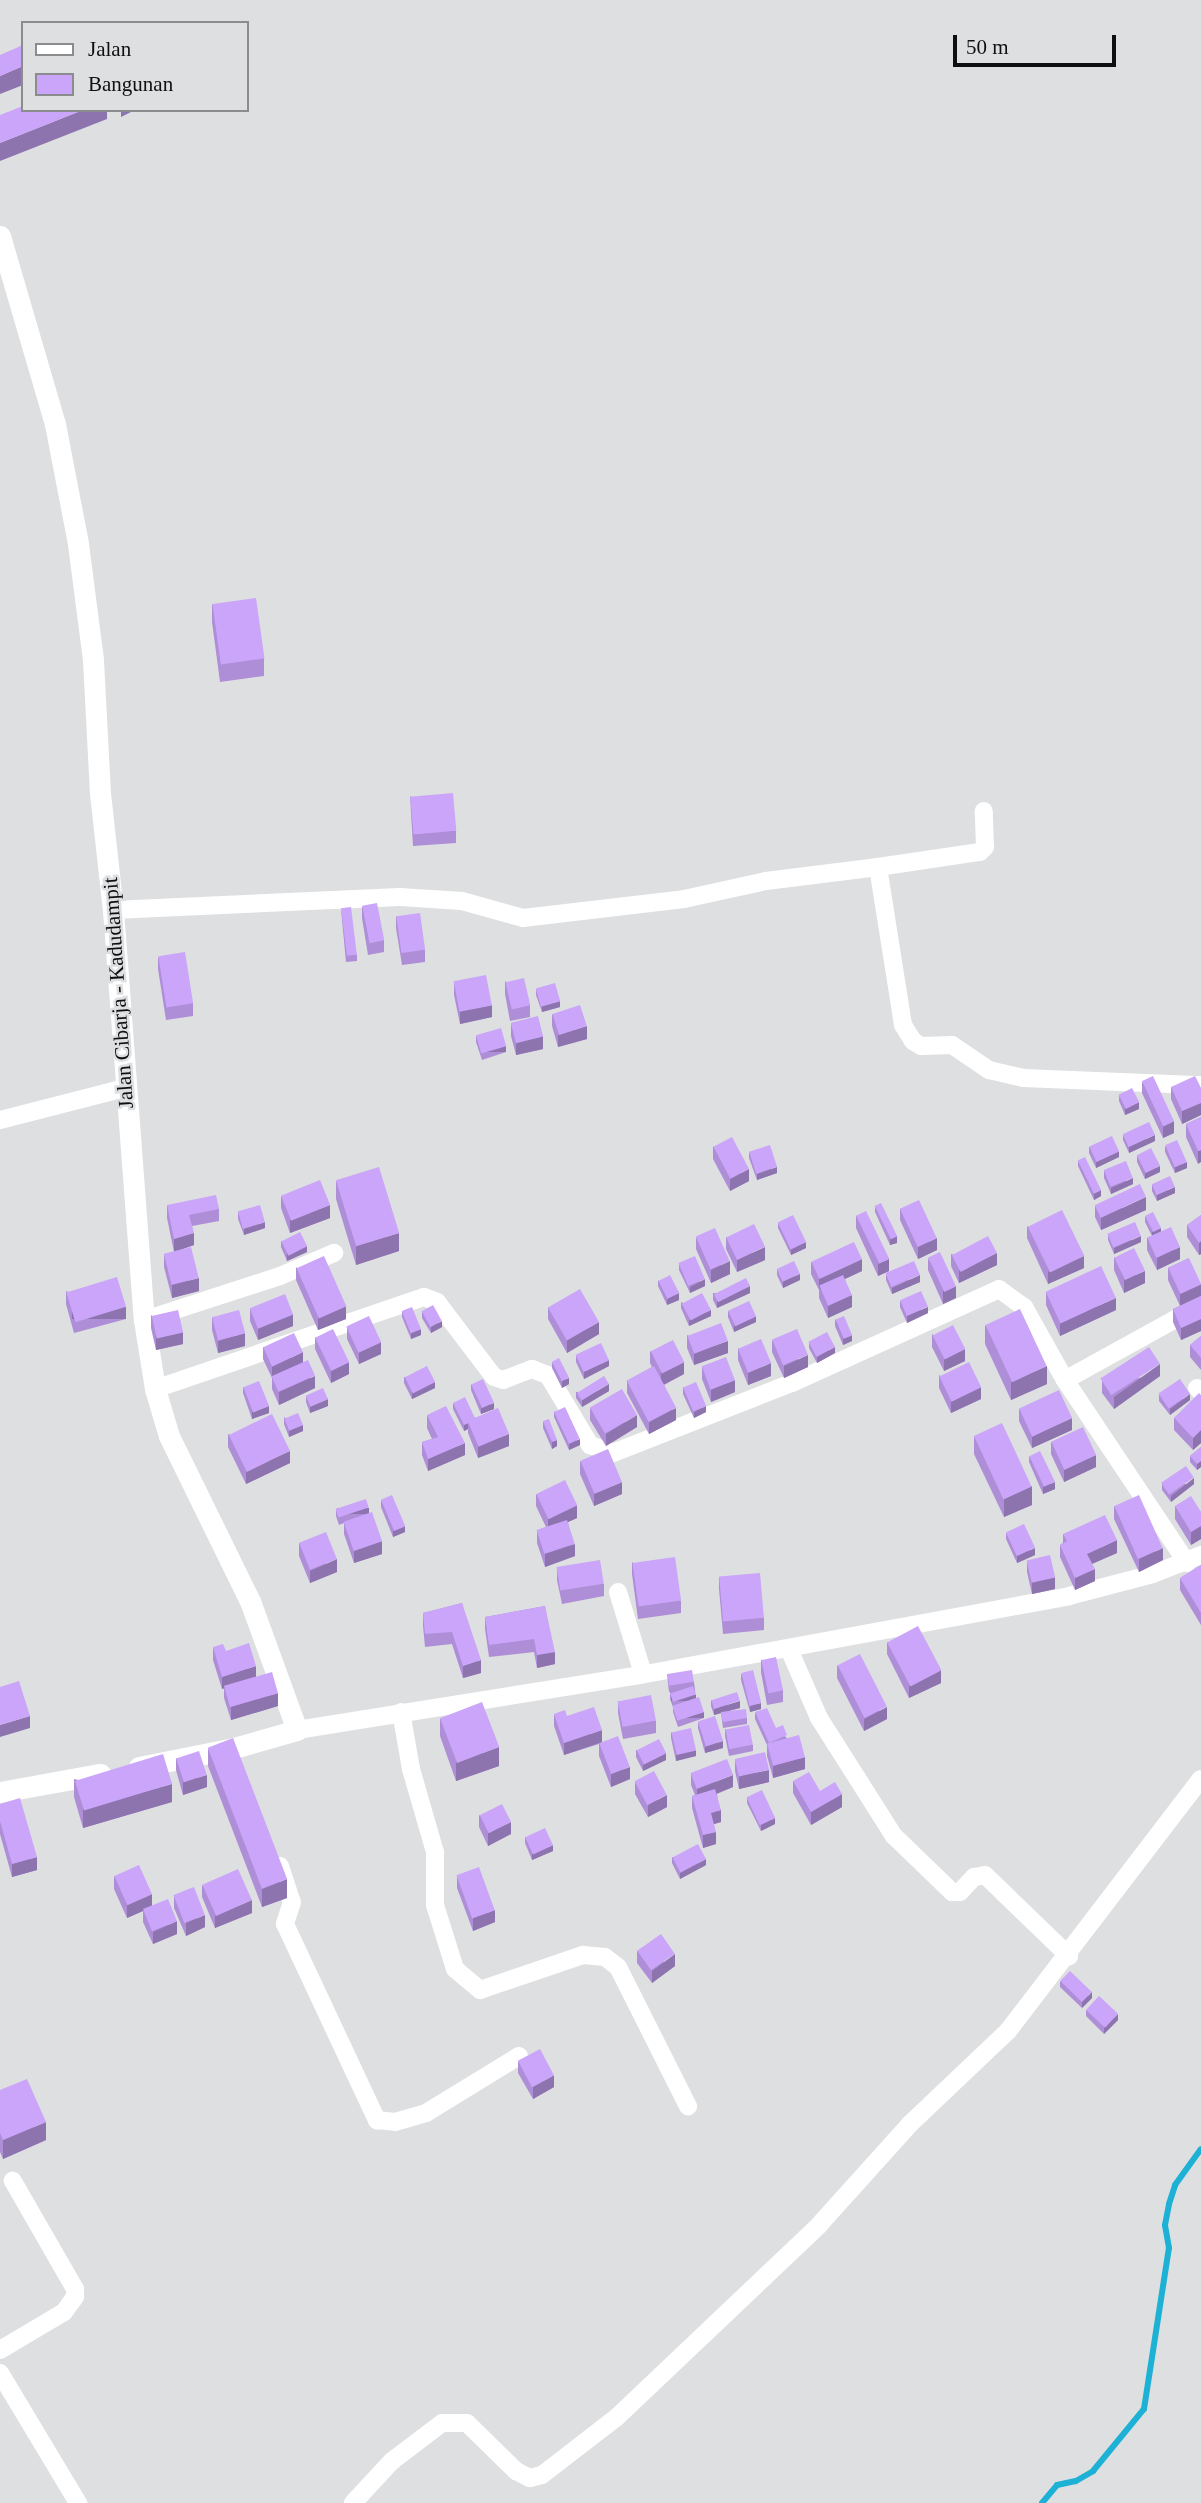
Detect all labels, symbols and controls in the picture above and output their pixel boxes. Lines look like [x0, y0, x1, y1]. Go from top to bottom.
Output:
legend [21, 21, 248, 112]
scale bar [956, 21, 1119, 65]
text: 50 m [966, 35, 1009, 59]
text: Jalan [88, 37, 131, 61]
text: Bangunan [88, 72, 173, 96]
street label: Jalan Cibarja - Kadudampit [97, 877, 139, 1109]

